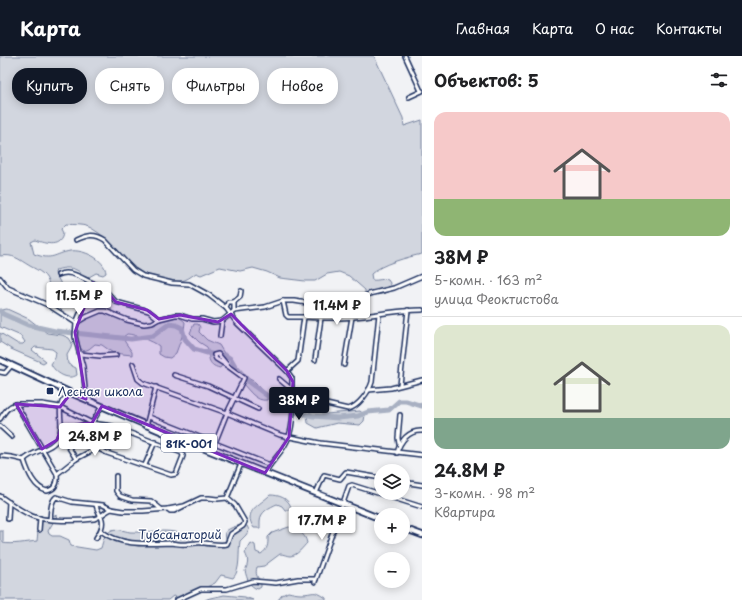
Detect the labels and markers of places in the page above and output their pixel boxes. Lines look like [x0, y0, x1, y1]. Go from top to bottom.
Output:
pin: 11.5M ₽ [42, 282, 116, 316]
pin: 11.4M ₽ [300, 292, 374, 326]
place label: Лесная школа [58, 382, 143, 400]
marker: Лесная школа [45, 386, 55, 396]
pin: 38M ₽ [271, 387, 327, 421]
pin: 24.8M ₽ [58, 423, 132, 457]
pin: 17.7M ₽ [285, 507, 359, 541]

